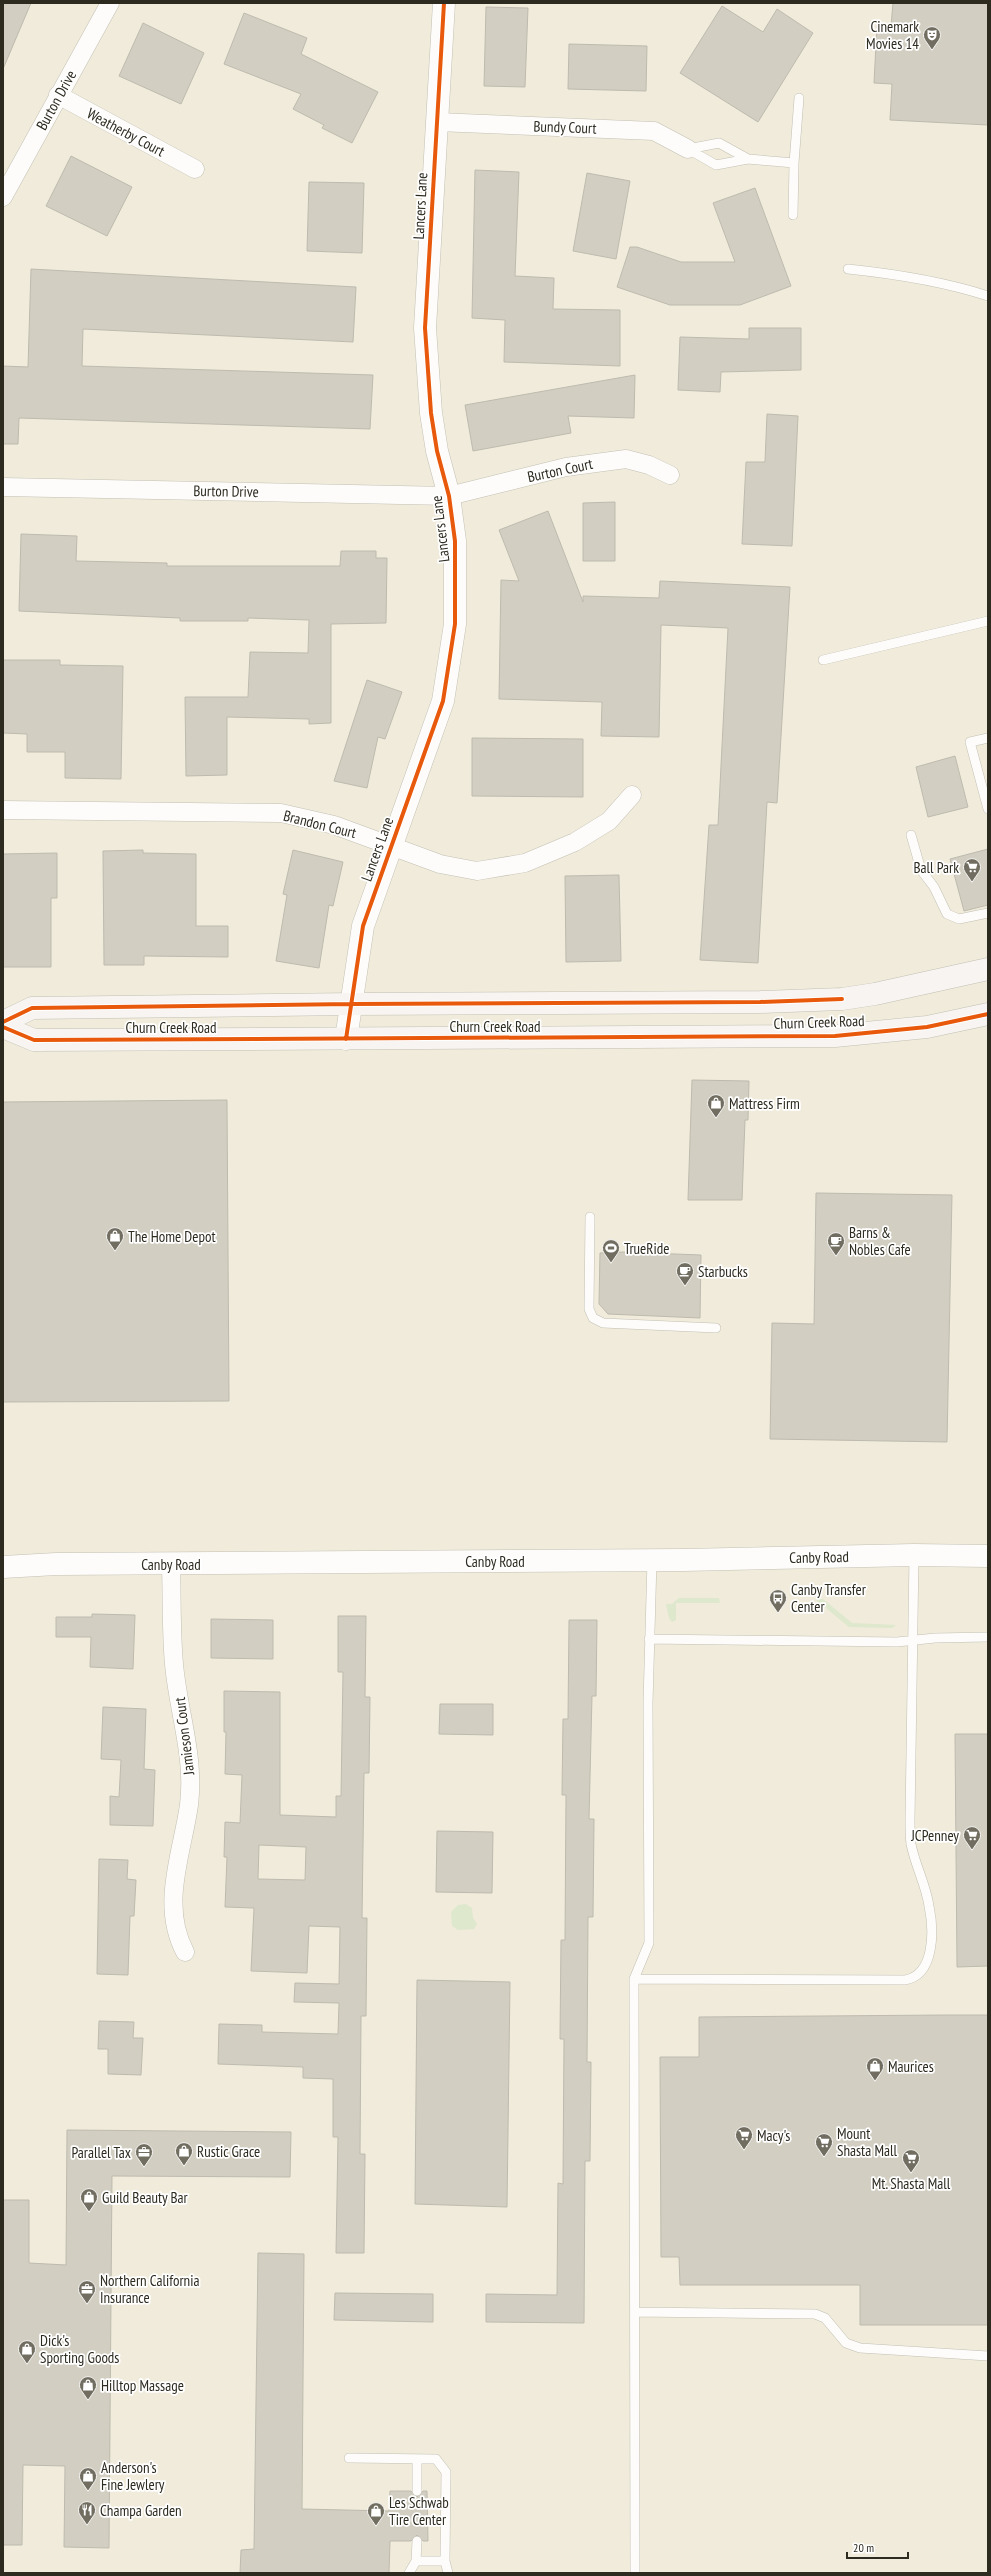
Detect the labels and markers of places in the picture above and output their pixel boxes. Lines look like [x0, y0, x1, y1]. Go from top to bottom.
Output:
place label: Cinemark Movies 14 [866, 17, 919, 53]
theatre icon: Cinemark Movies 14 [922, 25, 942, 50]
supermarket icon: Ball Park [962, 857, 982, 882]
place label: Ball Park [913, 858, 959, 877]
shop icon: Mattress Firm [706, 1093, 726, 1118]
place label: Mattress Firm [729, 1094, 800, 1113]
place label: Barns & Nobles Cafe [849, 1223, 911, 1259]
shop icon: The Home Depot [105, 1226, 125, 1251]
place label: The Home Depot [128, 1227, 216, 1246]
cafe icon: Barns & Nobles Cafe [826, 1231, 846, 1256]
sports icon: TrueRide [601, 1238, 621, 1263]
place label: TrueRide [624, 1239, 669, 1258]
cafe icon: Starbucks [675, 1261, 695, 1286]
place label: Starbucks [698, 1262, 748, 1281]
place label: Canby Transfer Center [791, 1580, 867, 1616]
bus stop icon: Canby Transfer Center [768, 1588, 788, 1613]
supermarket icon: JCPenney [962, 1825, 982, 1850]
place label: JCPenney [910, 1826, 959, 1845]
shop icon: Maurices [865, 2056, 885, 2081]
place label: Maurices [888, 2057, 934, 2076]
place label: Mount Shasta Mall [837, 2124, 897, 2160]
supermarket icon: Macy's [734, 2125, 754, 2150]
place label: Macy's [757, 2126, 790, 2145]
supermarket icon: Mount Shasta Mall [814, 2132, 834, 2157]
shop icon: Rustic Grace [174, 2141, 194, 2166]
office icon: Parallel Tax [134, 2142, 154, 2167]
place label: Rustic Grace [197, 2142, 260, 2161]
place label: Parallel Tax [71, 2143, 131, 2162]
supermarket icon: Mt. Shasta Mall [901, 2148, 921, 2173]
place label: Mt. Shasta Mall [872, 2174, 951, 2193]
shop icon: Guild Beauty Bar [79, 2187, 99, 2212]
place label: Guild Beauty Bar [102, 2188, 189, 2207]
place label: Northern California Insurance [100, 2271, 199, 2307]
office icon: Northern California Insurance [77, 2279, 97, 2304]
place label: Dick's Sporting Goods [40, 2331, 119, 2367]
shop icon: Dick's Sporting Goods [17, 2339, 37, 2364]
shop icon: Hilltop Massage [78, 2375, 98, 2400]
place label: Hilltop Massage [101, 2376, 184, 2395]
place label: Anderson's Fine Jewlery [101, 2458, 165, 2494]
shop icon: Anderson's Fine Jewlery [78, 2466, 98, 2491]
place label: Les Schwab Tire Center [389, 2493, 449, 2529]
restaurant icon: Champa Garden [77, 2500, 97, 2525]
place label: Champa Garden [100, 2501, 182, 2520]
shop icon: Les Schwab Tire Center [366, 2501, 386, 2526]

